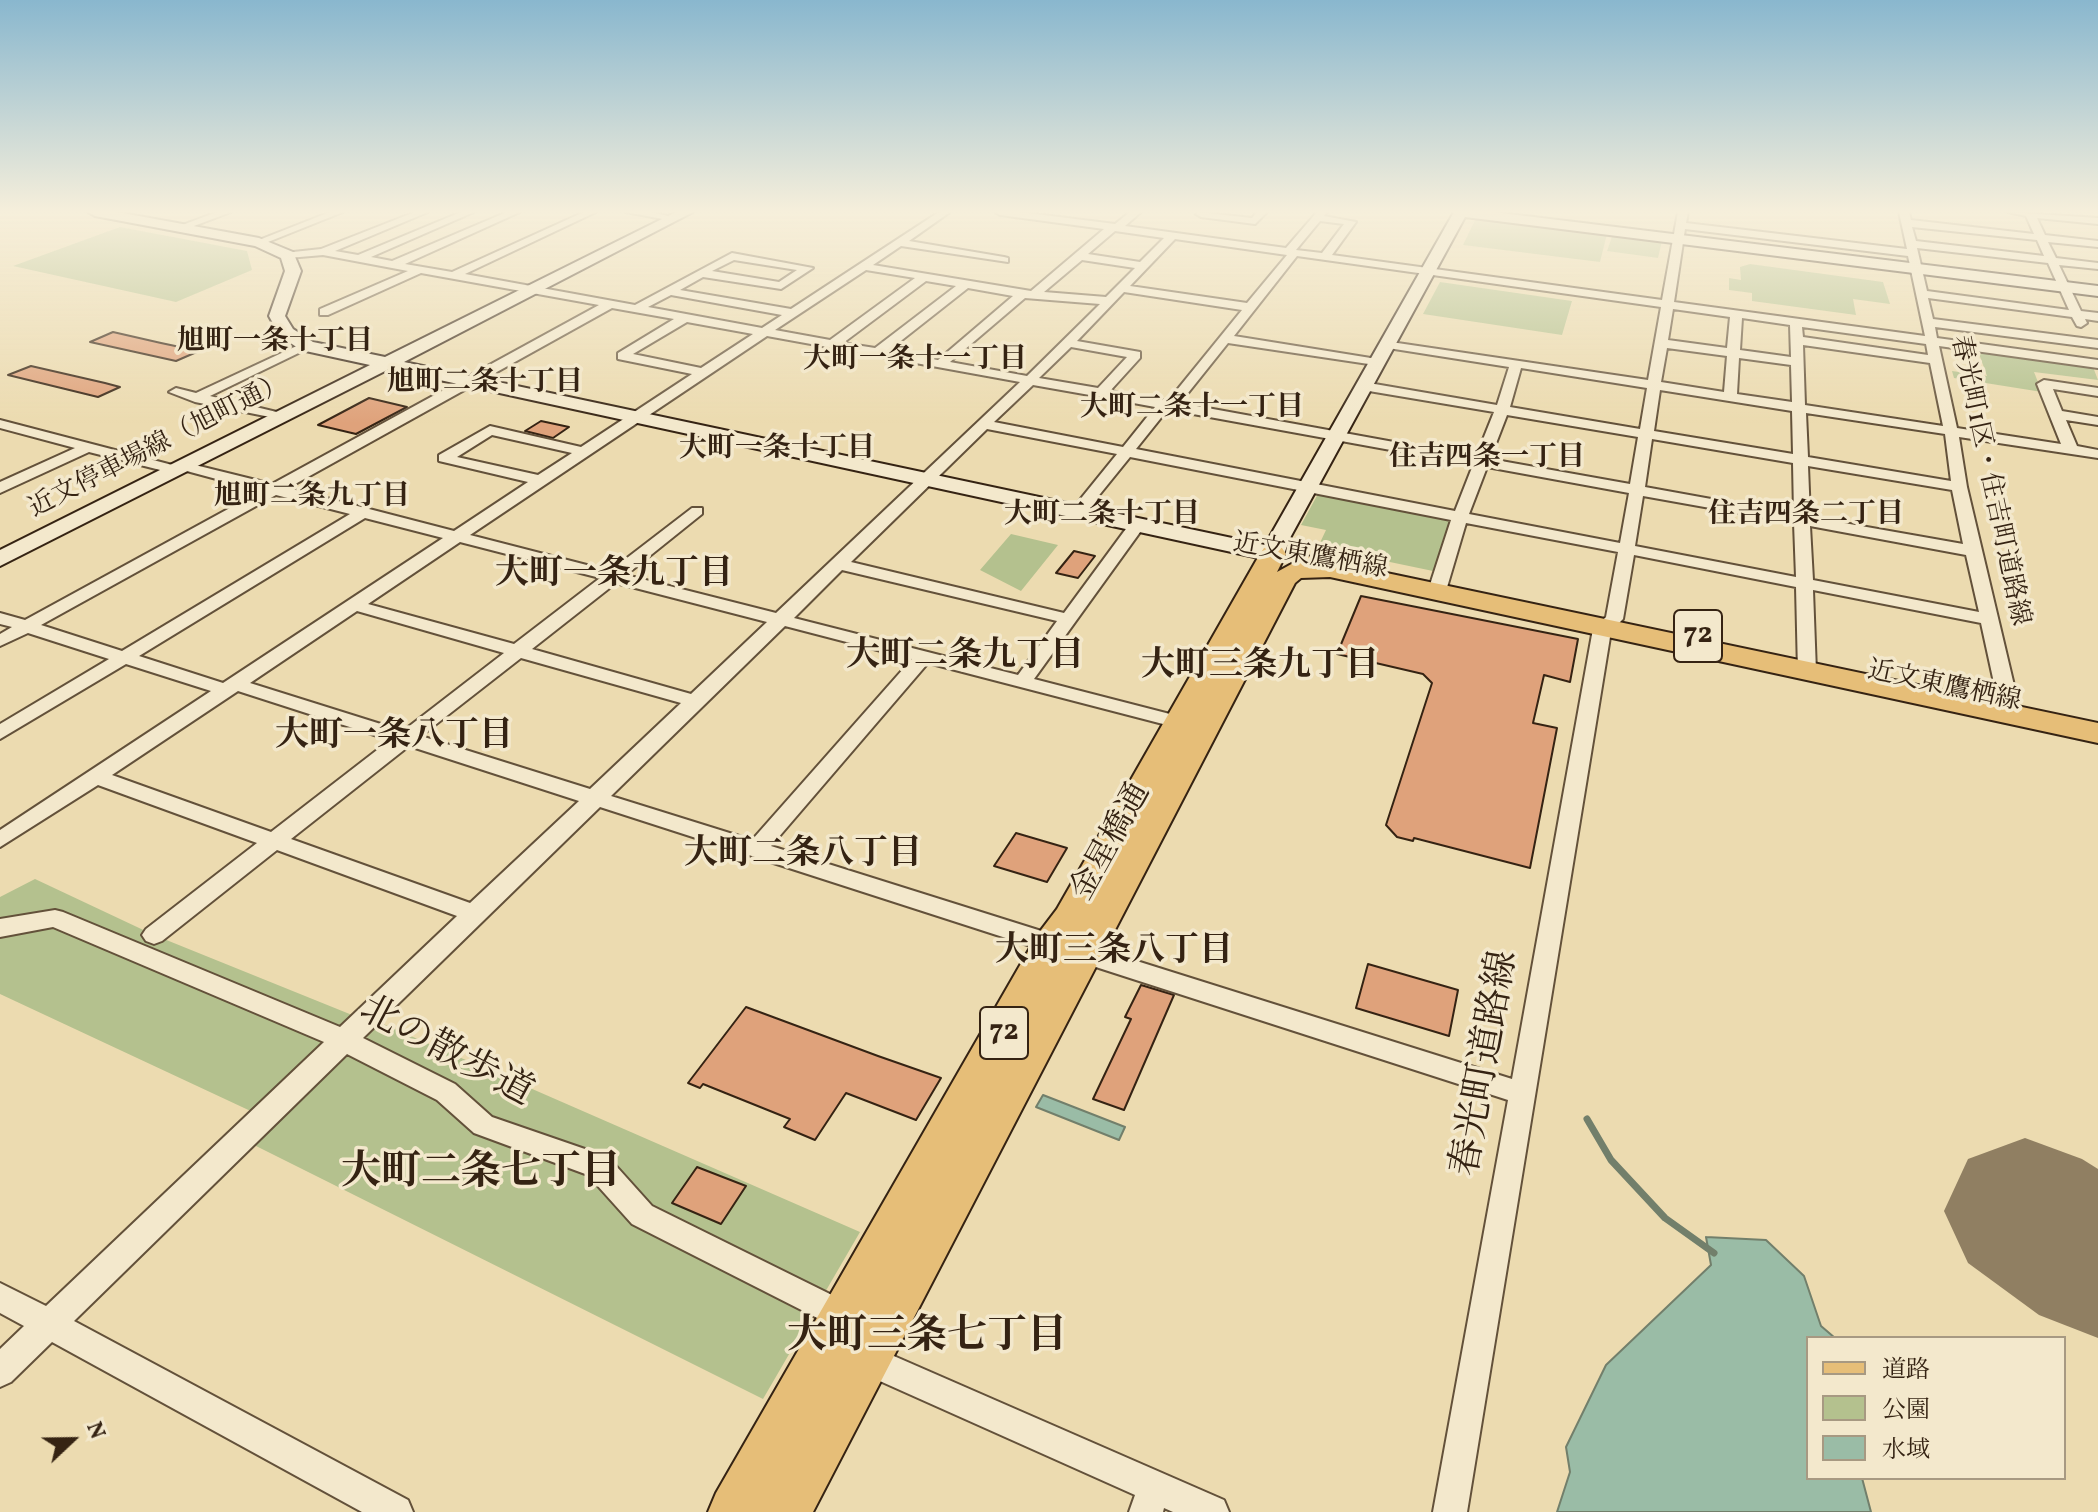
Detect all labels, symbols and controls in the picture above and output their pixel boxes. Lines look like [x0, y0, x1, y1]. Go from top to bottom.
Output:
district label: 旭町一条十丁目 [177, 327, 373, 361]
street label: 春光町1区・住吉町道路線 [1942, 333, 2034, 629]
district label: 大町一条十一丁目 [803, 345, 1027, 379]
street label: 近文停車場線（旭町通） [25, 368, 293, 526]
district label: 旭町二条十丁目 [387, 368, 583, 402]
district label: 大町二条十一丁目 [1080, 393, 1304, 427]
district label: 大町一条十丁目 [679, 434, 875, 468]
district label: 住吉四条一丁目 [1389, 443, 1585, 477]
district label: 旭町二条九丁目 [214, 482, 410, 516]
district label: 大町二条十丁目 [1004, 500, 1200, 534]
district label: 住吉四条二丁目 [1708, 500, 1904, 534]
street label: 近文東鷹栖線 [1230, 529, 1390, 587]
district label: 大町一条九丁目 [495, 557, 733, 597]
road number: 72 [1674, 610, 1722, 662]
district label: 大町二条九丁目 [846, 639, 1084, 679]
district label: 大町三条九丁目 [1141, 649, 1379, 689]
street label: 近文東鷹栖線 [1864, 657, 2024, 719]
district label: 大町一条八丁目 [275, 719, 513, 759]
street label: 金星橋通 [1065, 778, 1161, 908]
district label: 大町二条八丁目 [684, 837, 922, 877]
district label: 大町三条八丁目 [995, 934, 1233, 974]
street label: 春光町道路線 [1446, 948, 1530, 1180]
street label: 北の散歩道 [350, 989, 540, 1119]
road number: 72 [980, 1007, 1028, 1059]
district label: 大町二条七丁目 [341, 1152, 621, 1200]
district label: 大町三条七丁目 [787, 1316, 1067, 1364]
legend [1806, 1336, 2066, 1480]
text: 道路 [1882, 1354, 1930, 1388]
text: 公園 [1882, 1394, 1930, 1428]
north arrow [32, 1400, 112, 1480]
text: N [77, 1418, 112, 1444]
text: 水域 [1882, 1434, 1930, 1468]

